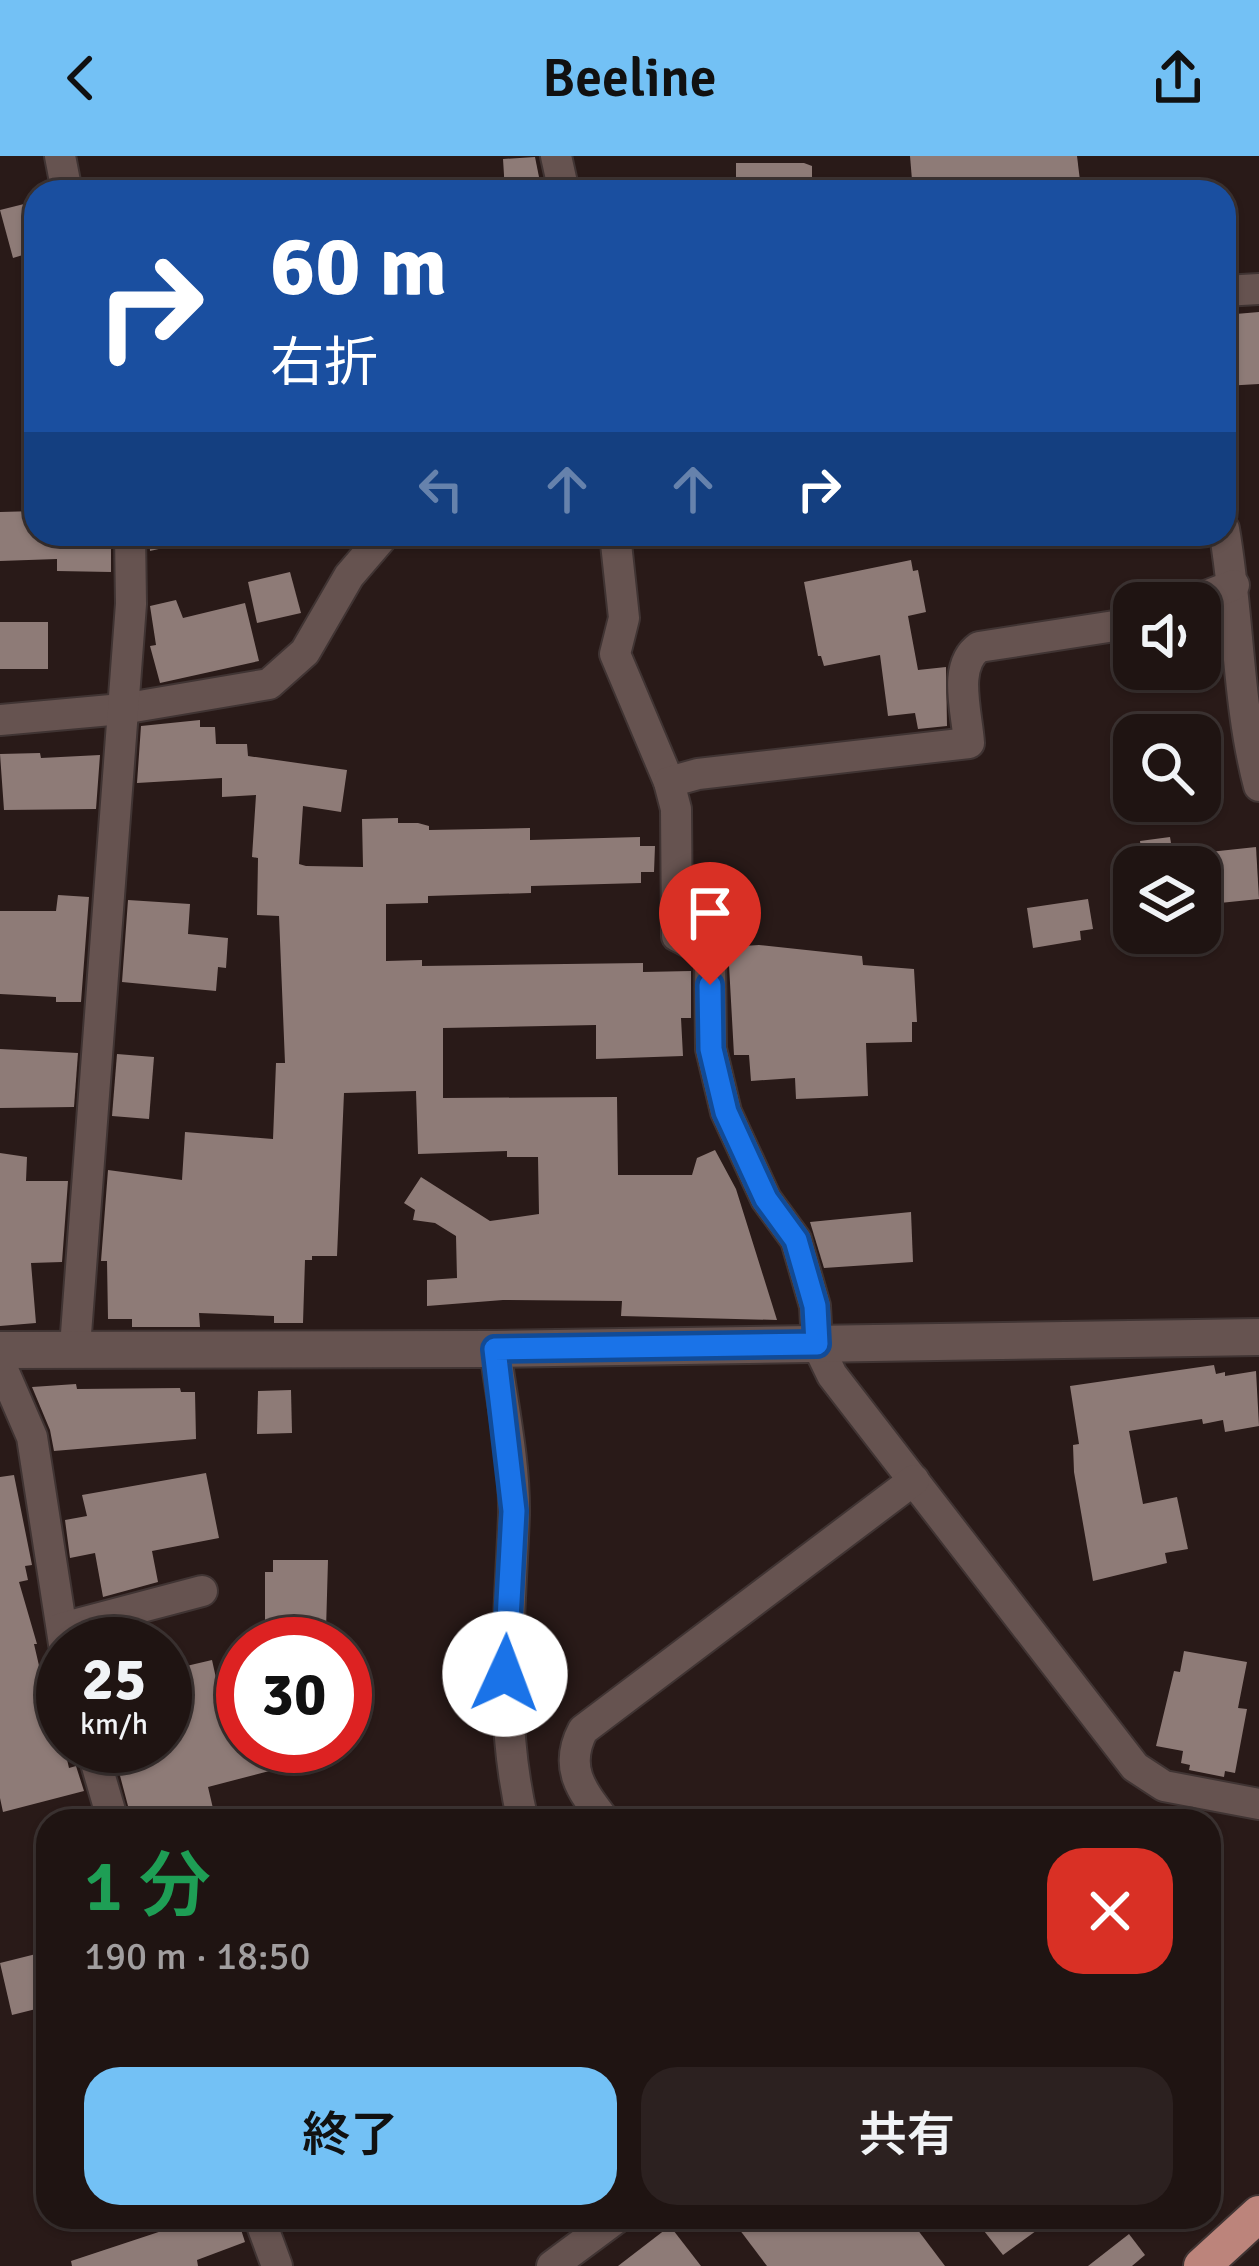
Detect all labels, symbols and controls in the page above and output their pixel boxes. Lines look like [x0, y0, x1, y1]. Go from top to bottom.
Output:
icon: back [48, 45, 114, 111]
text: Beeline [542, 45, 717, 112]
icon: share [1145, 45, 1211, 111]
text: 60 m [270, 215, 447, 319]
icon: right [72, 228, 228, 384]
text: 右折 [270, 330, 378, 397]
icon: left [408, 456, 474, 522]
icon: ahead [534, 456, 600, 522]
icon: ahead [660, 456, 726, 522]
icon: right [786, 456, 852, 522]
map controls [1113, 582, 1221, 954]
button: sound [1113, 582, 1221, 690]
button: search [1113, 714, 1221, 822]
button: layers [1113, 846, 1221, 954]
pin [659, 862, 761, 985]
icon: arrive [677, 880, 743, 946]
position arrow [442, 1611, 568, 1737]
speed limit sign: 30 [216, 1617, 372, 1773]
text: 25 [82, 1643, 146, 1717]
text: km/h [80, 1706, 148, 1743]
text: 1 分 [84, 1842, 211, 1931]
button: close [1047, 1848, 1173, 1974]
text: 190 m · 18:50 [84, 1932, 311, 1980]
button: 終了 [84, 2067, 617, 2205]
button: 共有 [641, 2067, 1173, 2205]

